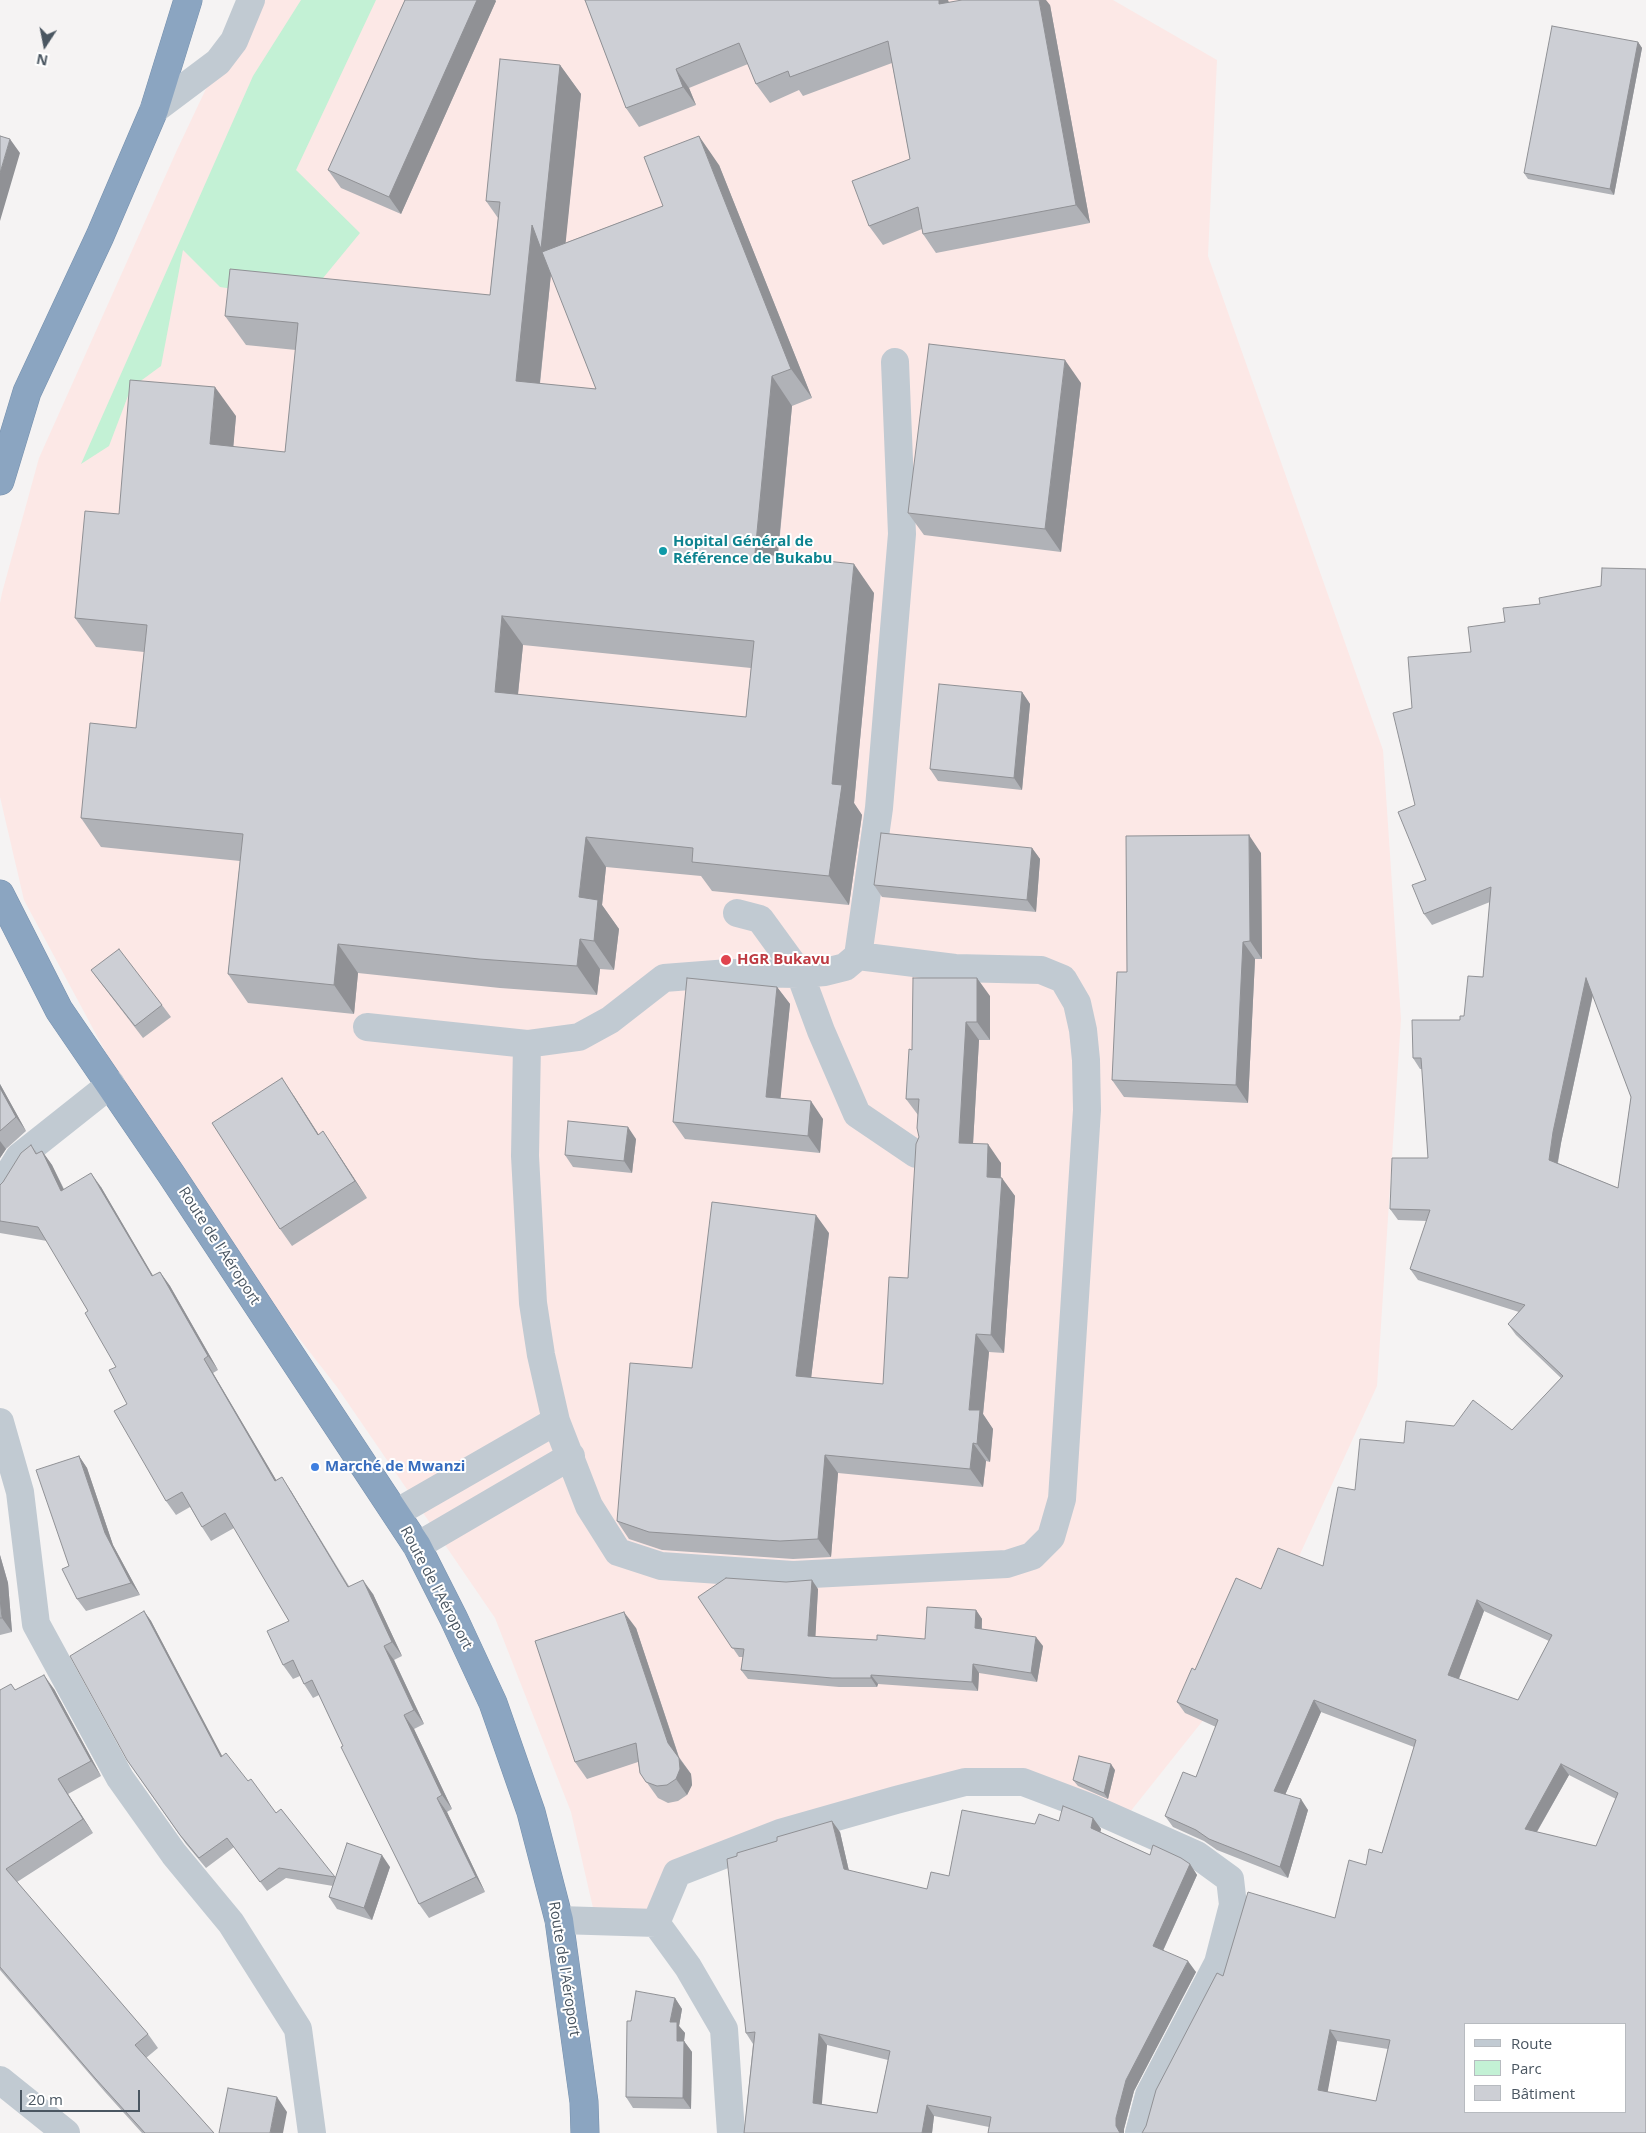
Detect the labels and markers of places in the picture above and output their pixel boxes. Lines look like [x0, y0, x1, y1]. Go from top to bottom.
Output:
place label: Hopital Général de Référence de Bukabu [673, 533, 832, 568]
marker: Hopital Général de Référence de Bukabu [657, 545, 669, 557]
place label: HGR Bukavu [737, 951, 830, 969]
marker: HGR Bukavu [719, 953, 733, 967]
place label: Marché de Mwanzi [325, 1458, 465, 1476]
marker: Marché de Mwanzi [309, 1461, 321, 1473]

